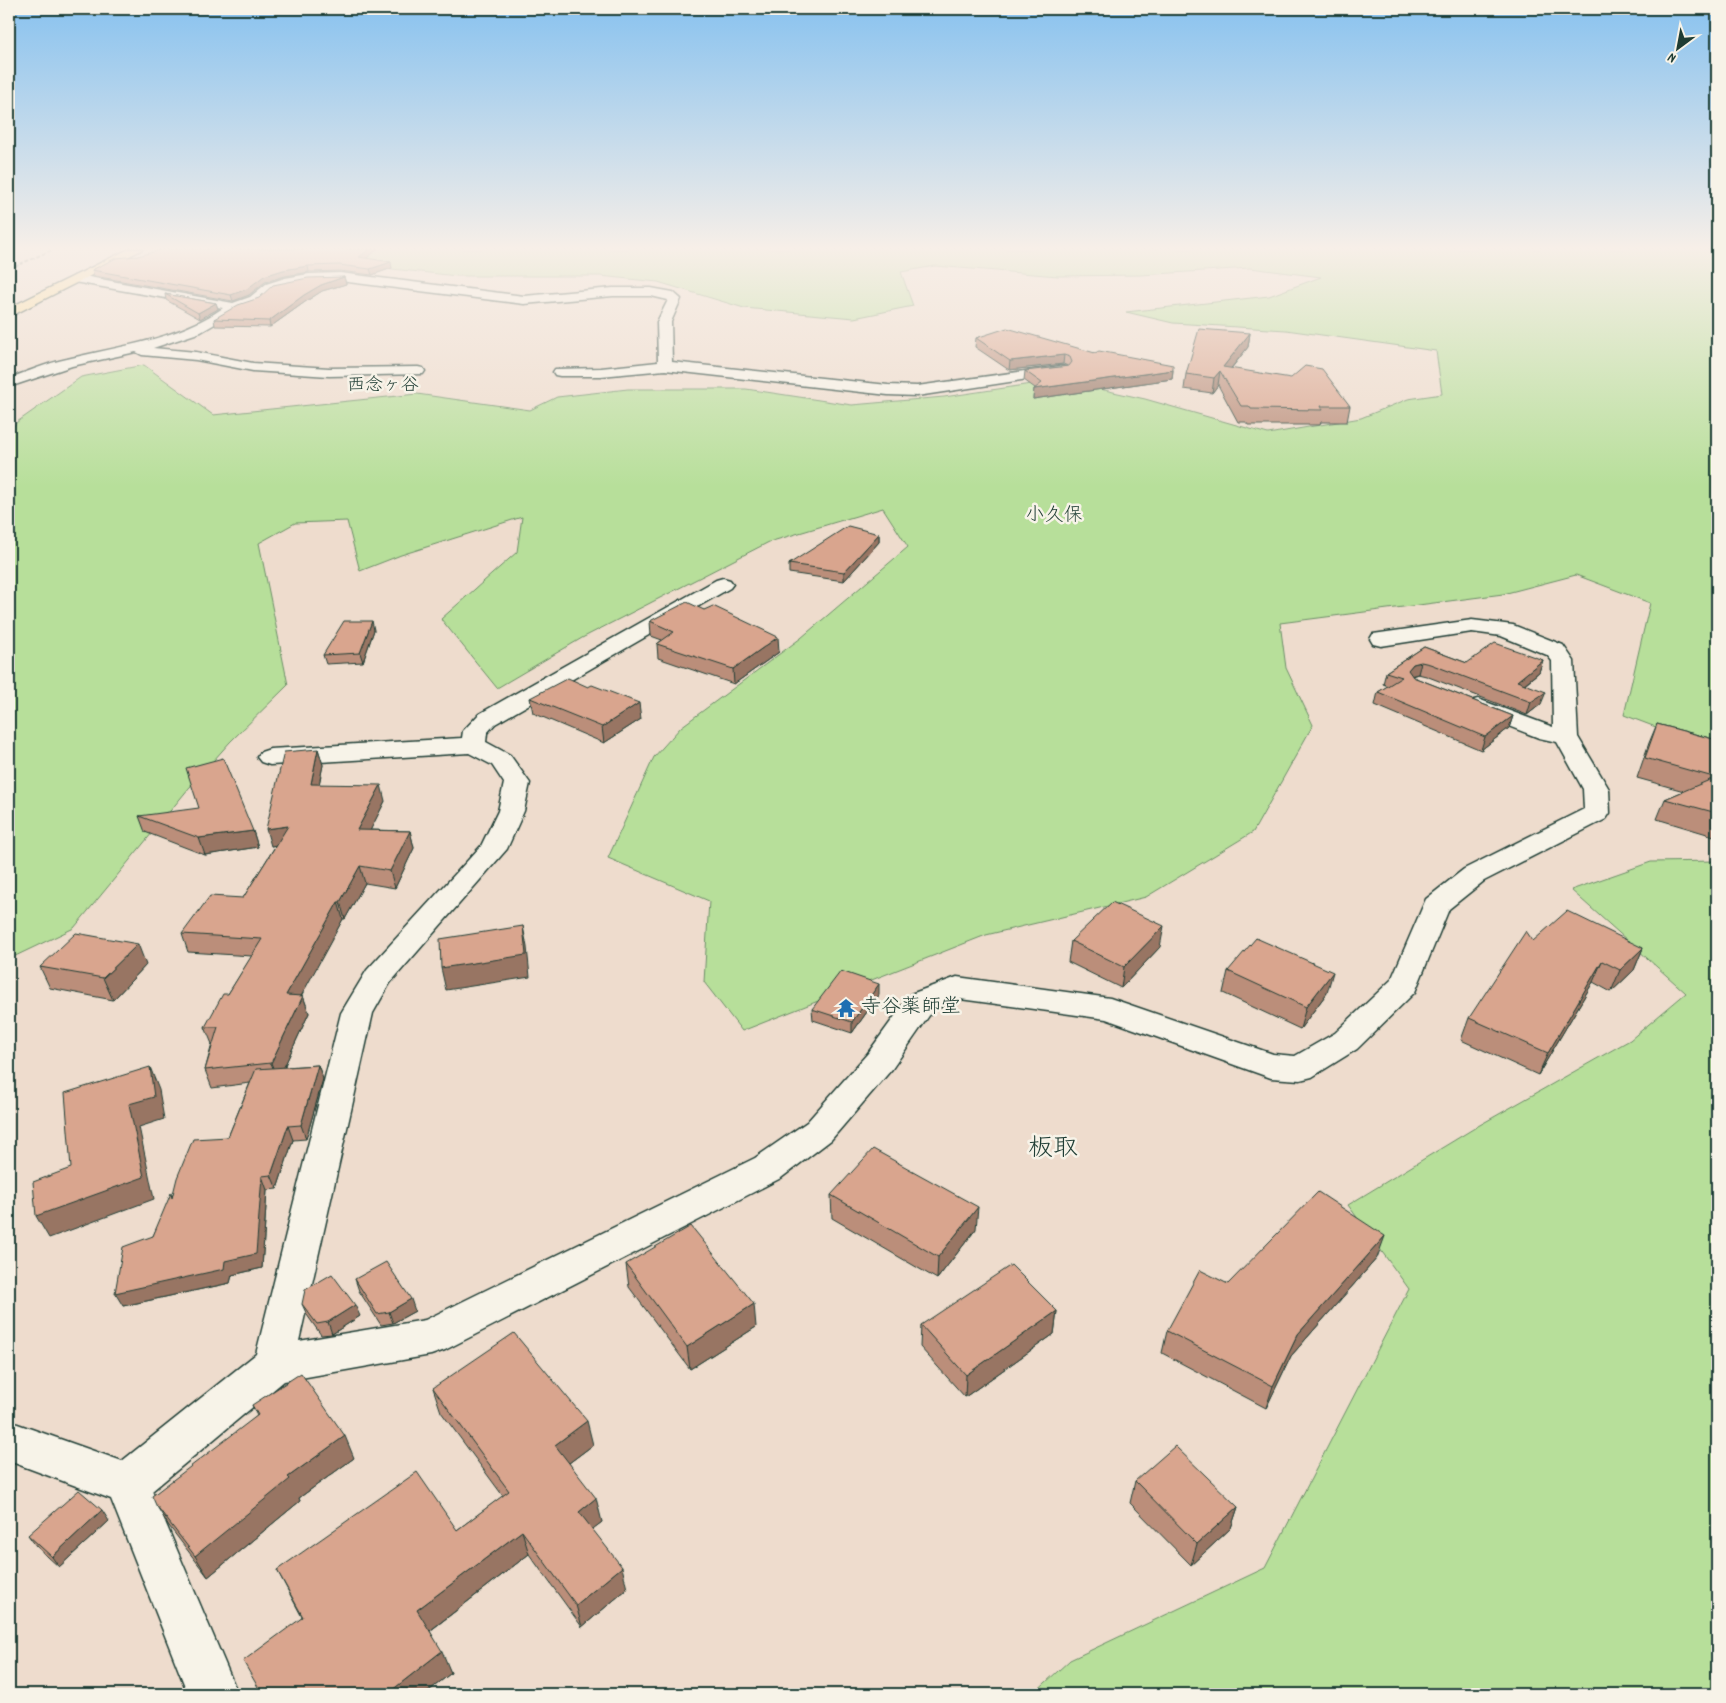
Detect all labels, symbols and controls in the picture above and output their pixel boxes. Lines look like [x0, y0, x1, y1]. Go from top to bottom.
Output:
north arrow [1654, 22, 1704, 72]
text: N [1664, 47, 1680, 68]
district label: 西念ヶ谷 [347, 374, 419, 399]
district label: 小久保 [1025, 503, 1083, 530]
place label: 寺谷薬師堂 [861, 994, 961, 1022]
temple icon: 寺谷薬師堂 [835, 997, 857, 1019]
district label: 板取 [1028, 1132, 1078, 1168]

